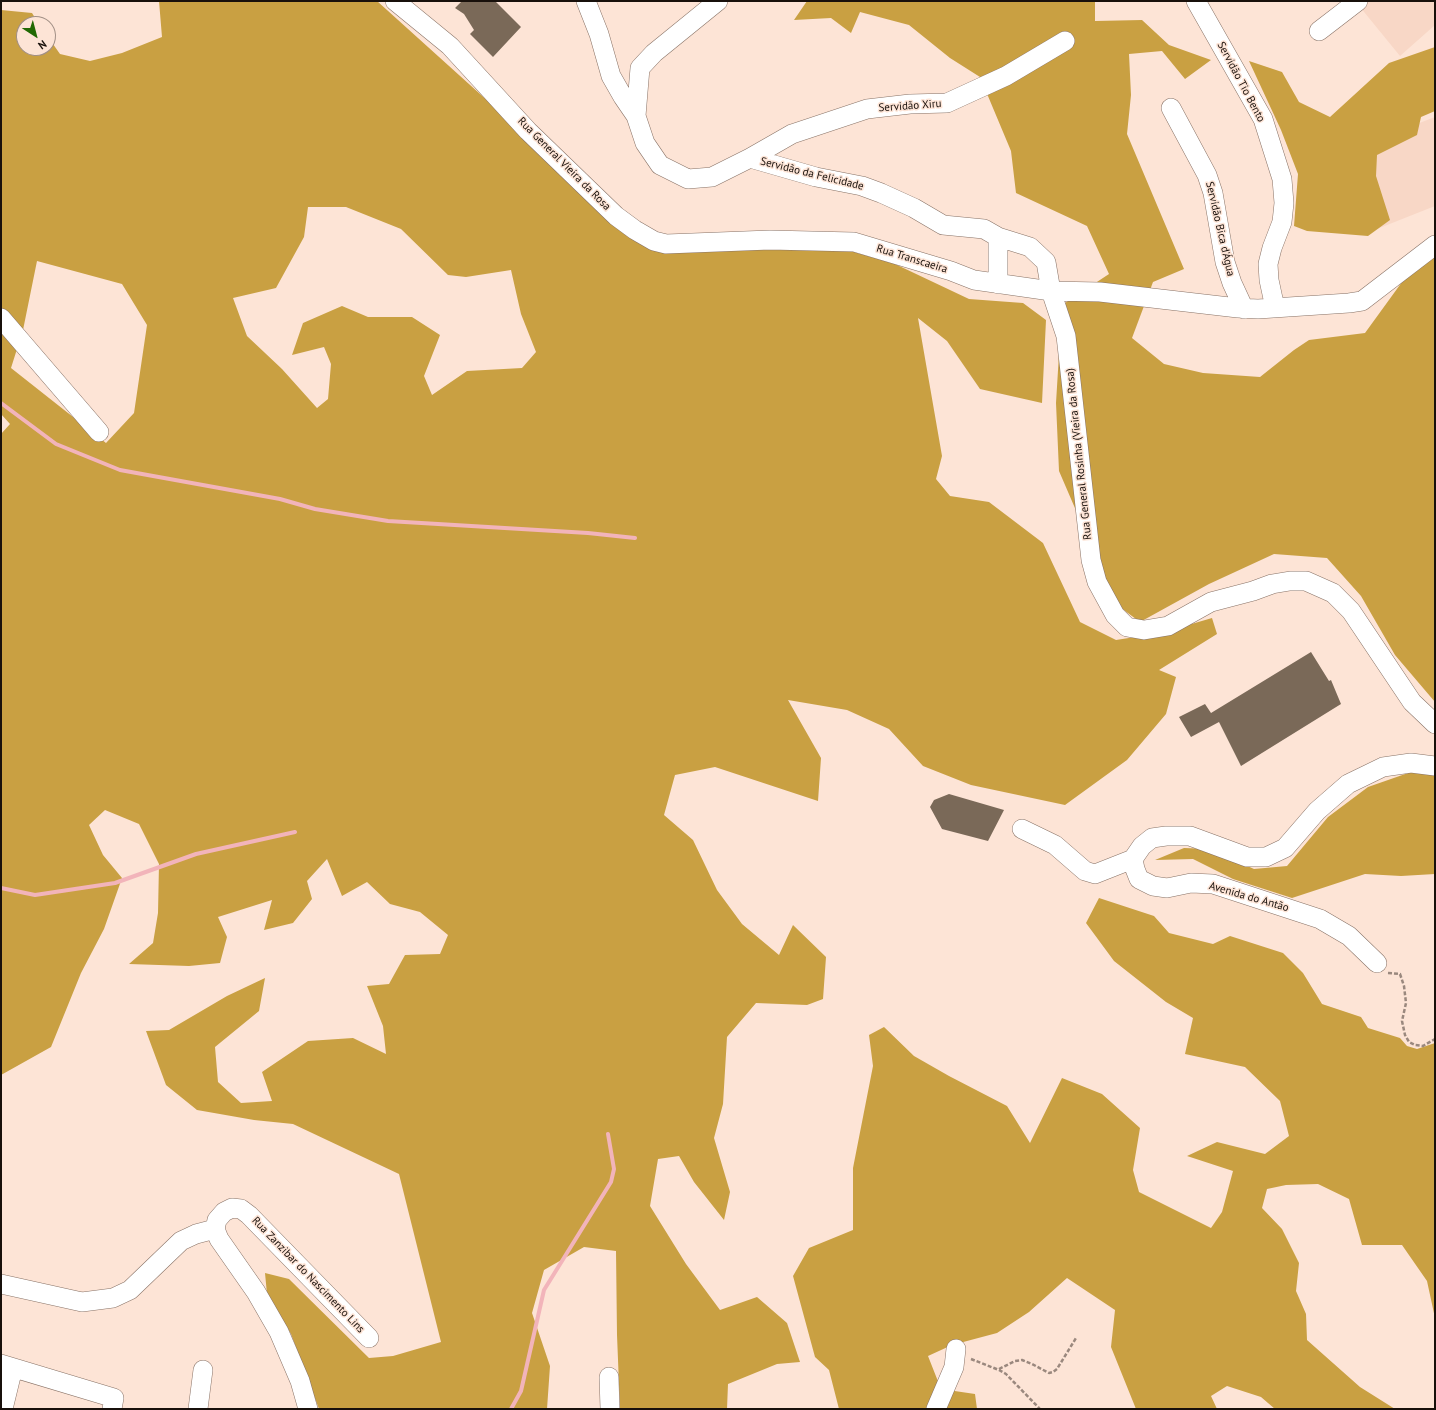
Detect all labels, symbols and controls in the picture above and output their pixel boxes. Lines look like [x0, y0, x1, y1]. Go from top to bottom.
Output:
north arrow [16, 16, 56, 56]
text: N [35, 37, 50, 53]
street label: Servidão Tio Bento [1214, 40, 1268, 124]
street label: Servidão Xiru [878, 97, 942, 115]
street label: Rua General Vieira da Rosa [515, 115, 613, 213]
street label: Servidão da Felicidade [759, 155, 865, 193]
street label: Servidão Bica d'Água [1203, 180, 1237, 278]
street label: Rua Transcaeira [875, 242, 949, 276]
street label: Rua General Rosinha (Vieira da Rosa) [1063, 368, 1095, 540]
street label: Avenida do Antão [1208, 879, 1290, 915]
street label: Rua Zanzibar do Nascimento Lins [249, 1214, 367, 1336]

